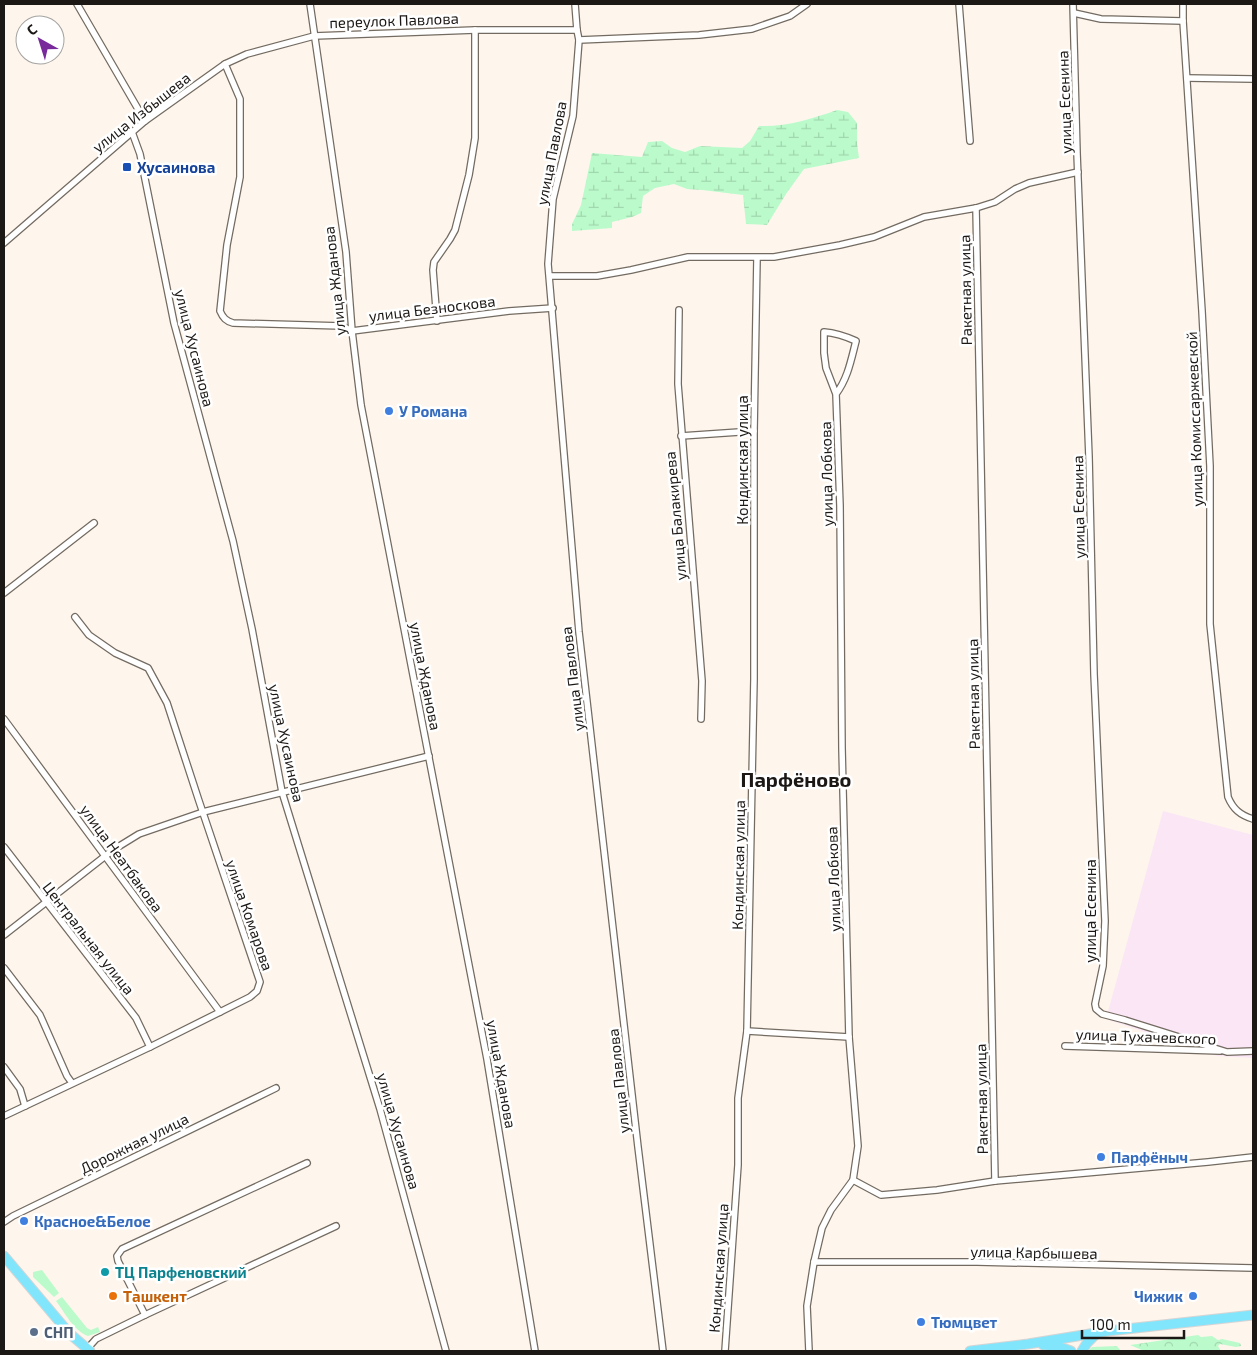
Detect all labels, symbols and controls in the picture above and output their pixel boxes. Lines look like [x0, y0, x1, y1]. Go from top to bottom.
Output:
street label: переулок Павлова [329, 9, 459, 32]
north arrow [15, 15, 65, 65]
text: С [23, 20, 40, 39]
street label: улица Есенина [1053, 50, 1076, 154]
street label: улица Избышева [88, 68, 194, 157]
street label: улица Павлова [532, 100, 571, 207]
place label: Хусаинова [137, 158, 215, 176]
marker: Хусаинова [121, 161, 133, 173]
street label: улица Жданова [319, 225, 350, 337]
street label: Ракетная улица [955, 235, 976, 345]
street label: улица Хусаинова [171, 287, 218, 409]
street label: улица Безноскова [368, 291, 497, 326]
street label: улица Комиссаржевской [1182, 331, 1207, 507]
street label: Кондинская улица [733, 395, 752, 525]
place label: У Романа [399, 402, 467, 420]
marker: У Романа [383, 405, 395, 417]
street label: улица Лобкова [816, 421, 837, 527]
street label: улица Балакирева [660, 451, 691, 581]
street label: улица Есенина [1068, 455, 1089, 559]
street label: улица Жданова [406, 620, 445, 732]
street label: улица Павлова [557, 625, 588, 732]
street label: Ракетная улица [963, 639, 984, 749]
street label: улица Хусаинова [265, 682, 308, 804]
district label: Парфёново [741, 767, 851, 791]
street label: Кондинская улица [728, 800, 749, 930]
street label: улица Неатбакова [76, 801, 167, 916]
street label: улица Лобкова [822, 826, 845, 932]
street label: улица Комарова [222, 857, 277, 973]
street label: улица Есенина [1081, 859, 1100, 963]
street label: Центральная улица [39, 878, 139, 999]
street label: улица Жданова [483, 1018, 520, 1130]
street label: улица Тухачевского [1075, 1025, 1217, 1048]
street label: улица Павлова [604, 1028, 633, 1134]
street label: Ракетная улица [971, 1044, 992, 1154]
street label: улица Хусаинова [373, 1071, 424, 1192]
street label: Дорожная улица [77, 1109, 192, 1178]
place label: Парфёныч [1111, 1148, 1188, 1166]
marker: Парфёныч [1095, 1151, 1107, 1163]
street label: Кондинская улица [705, 1203, 732, 1333]
place label: Красное&Белое [34, 1212, 151, 1230]
marker: Красное&Белое [18, 1215, 30, 1227]
street label: улица Карбышева [970, 1242, 1098, 1263]
place label: ТЦ Парфеновский [115, 1263, 247, 1281]
marker: ТЦ Парфеновский [99, 1266, 111, 1278]
place label: Ташкент [123, 1287, 187, 1305]
place label: Чижик [1134, 1287, 1184, 1305]
marker: Ташкент [107, 1290, 119, 1302]
marker: Чижик [1187, 1290, 1199, 1302]
scale bar [1082, 1308, 1184, 1340]
place label: Тюмцвет [931, 1313, 998, 1331]
text: 100 m [1090, 1315, 1131, 1333]
marker: Тюмцвет [915, 1316, 927, 1328]
place label: СНП [44, 1323, 74, 1341]
marker: СНП [28, 1326, 40, 1338]

